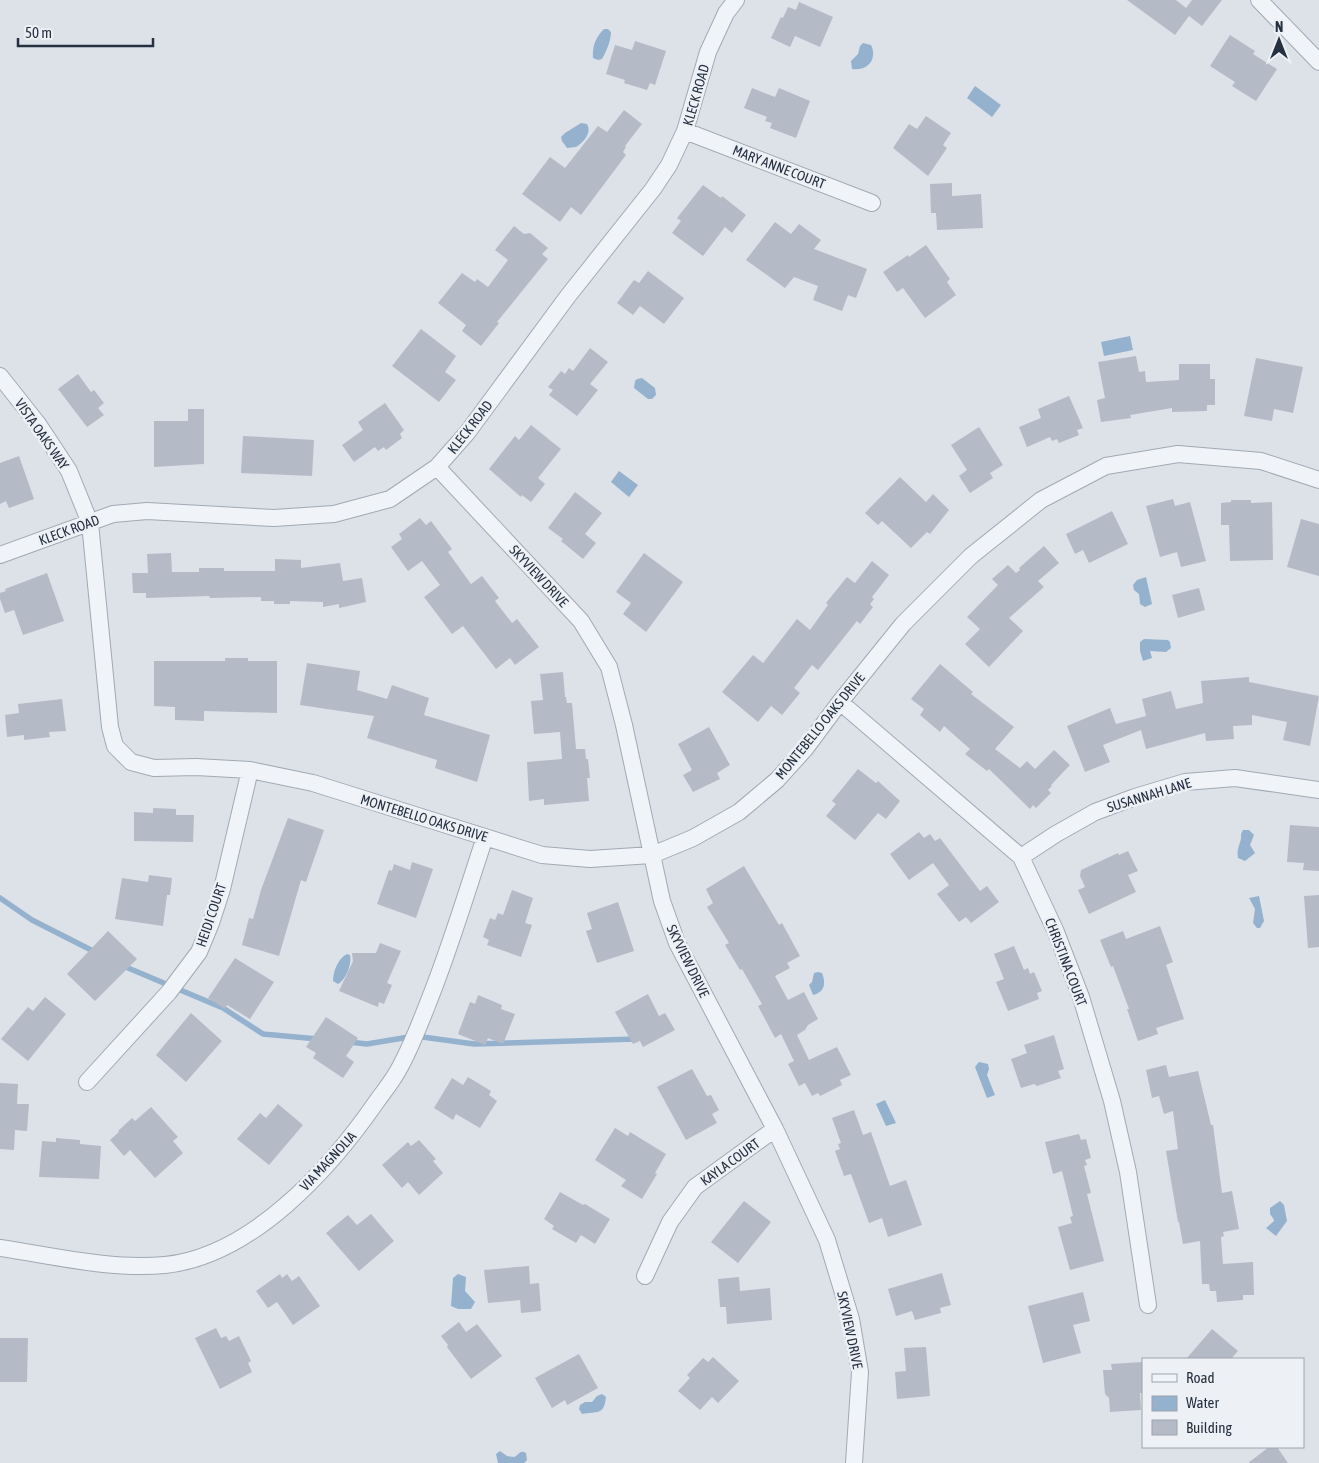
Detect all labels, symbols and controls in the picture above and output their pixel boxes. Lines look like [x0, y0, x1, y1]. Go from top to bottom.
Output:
scale bar [18, 15, 152, 47]
north arrow [1254, 15, 1304, 65]
text: N [1275, 19, 1283, 35]
text: 50 m [25, 24, 52, 41]
street label: KLECK ROAD [680, 62, 712, 128]
street label: MARY ANNE COURT [730, 142, 828, 192]
street label: VISTA OAKS WAY [12, 396, 73, 473]
street label: KLECK ROAD [444, 397, 496, 457]
street label: KLECK ROAD [37, 512, 102, 548]
street label: SKYVIEW DRIVE [506, 542, 572, 610]
street label: MONTEBELLO OAKS DRIVE [772, 670, 868, 782]
street label: SUSANNAH LANE [1105, 775, 1193, 815]
street label: MONTEBELLO OAKS DRIVE [358, 791, 490, 845]
street label: HEIDI COURT [193, 881, 229, 949]
street label: CHRISTINA COURT [1042, 916, 1090, 1008]
street label: SKYVIEW DRIVE [664, 922, 712, 1000]
street label: VIA MAGNOLIA [297, 1128, 360, 1194]
street label: KAYLA COURT [697, 1135, 763, 1189]
street label: SKYVIEW DRIVE [834, 1290, 866, 1370]
legend [1142, 1358, 1304, 1448]
text: Road [1186, 1369, 1215, 1386]
text: Water [1186, 1394, 1219, 1411]
text: Building [1186, 1419, 1232, 1436]

